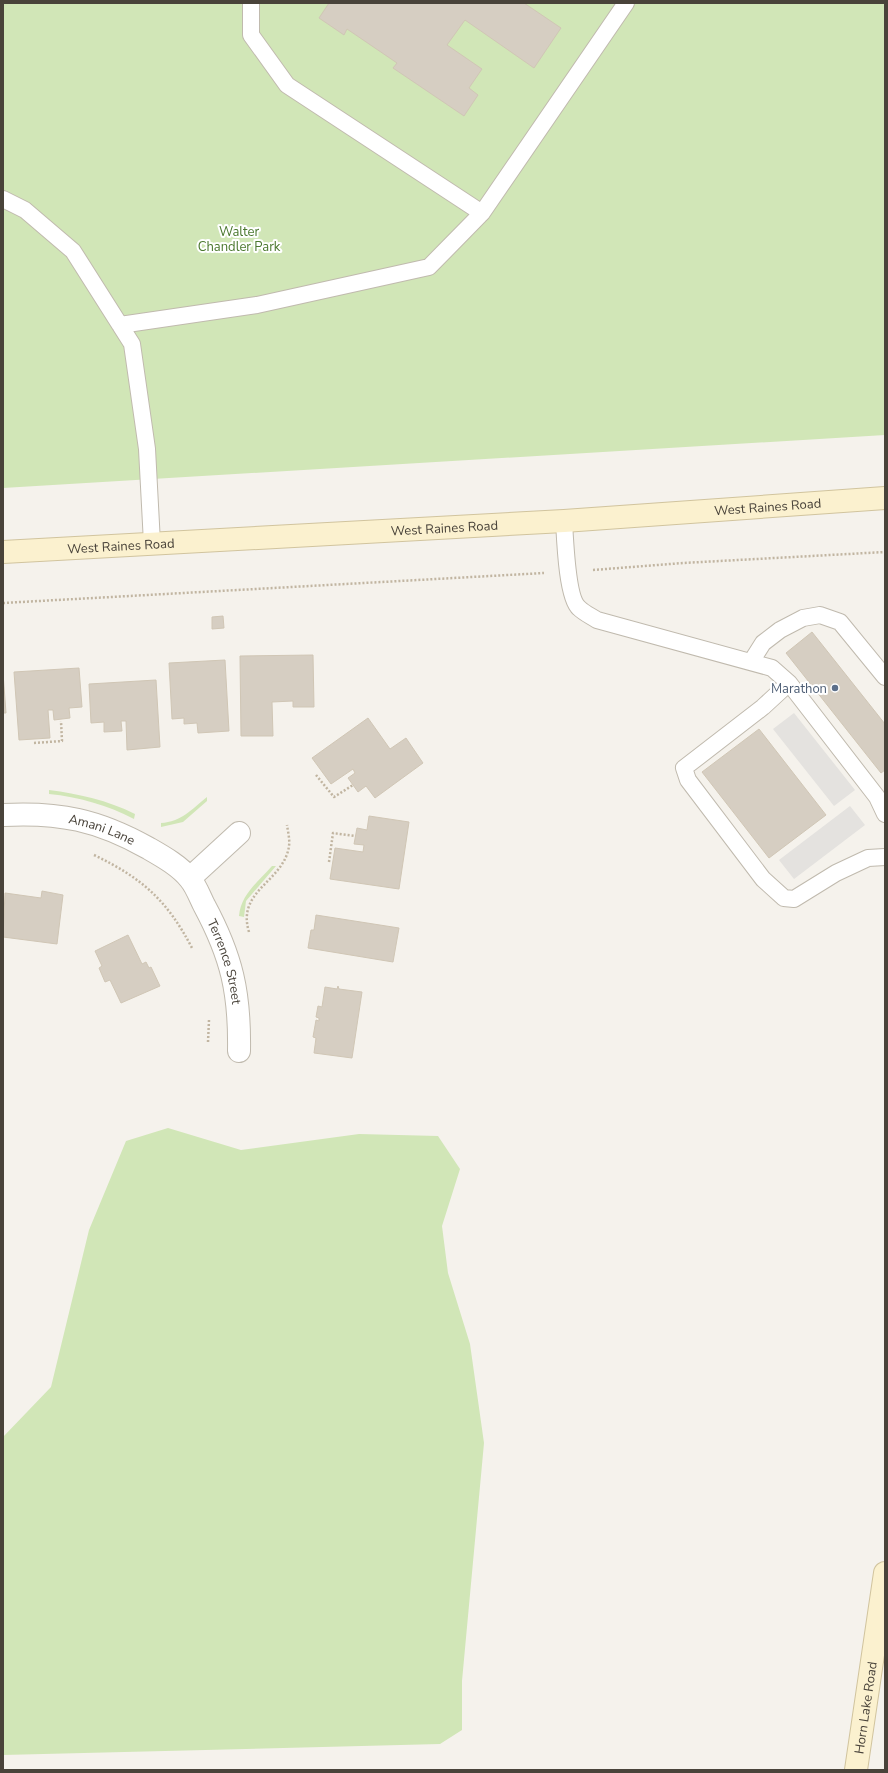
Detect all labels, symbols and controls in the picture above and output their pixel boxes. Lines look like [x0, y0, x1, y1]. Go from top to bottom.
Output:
park label: Walter Chandler Park [198, 223, 281, 256]
street label: West Raines Road [713, 495, 822, 520]
street label: West Raines Road [390, 517, 498, 541]
street label: West Raines Road [67, 535, 175, 558]
place label: Marathon [771, 680, 827, 698]
marker: Marathon [830, 683, 840, 693]
street label: Amani Lane [67, 810, 138, 850]
street label: Terrence Street [203, 916, 245, 1006]
street label: Horn Lake Road [850, 1660, 882, 1755]

